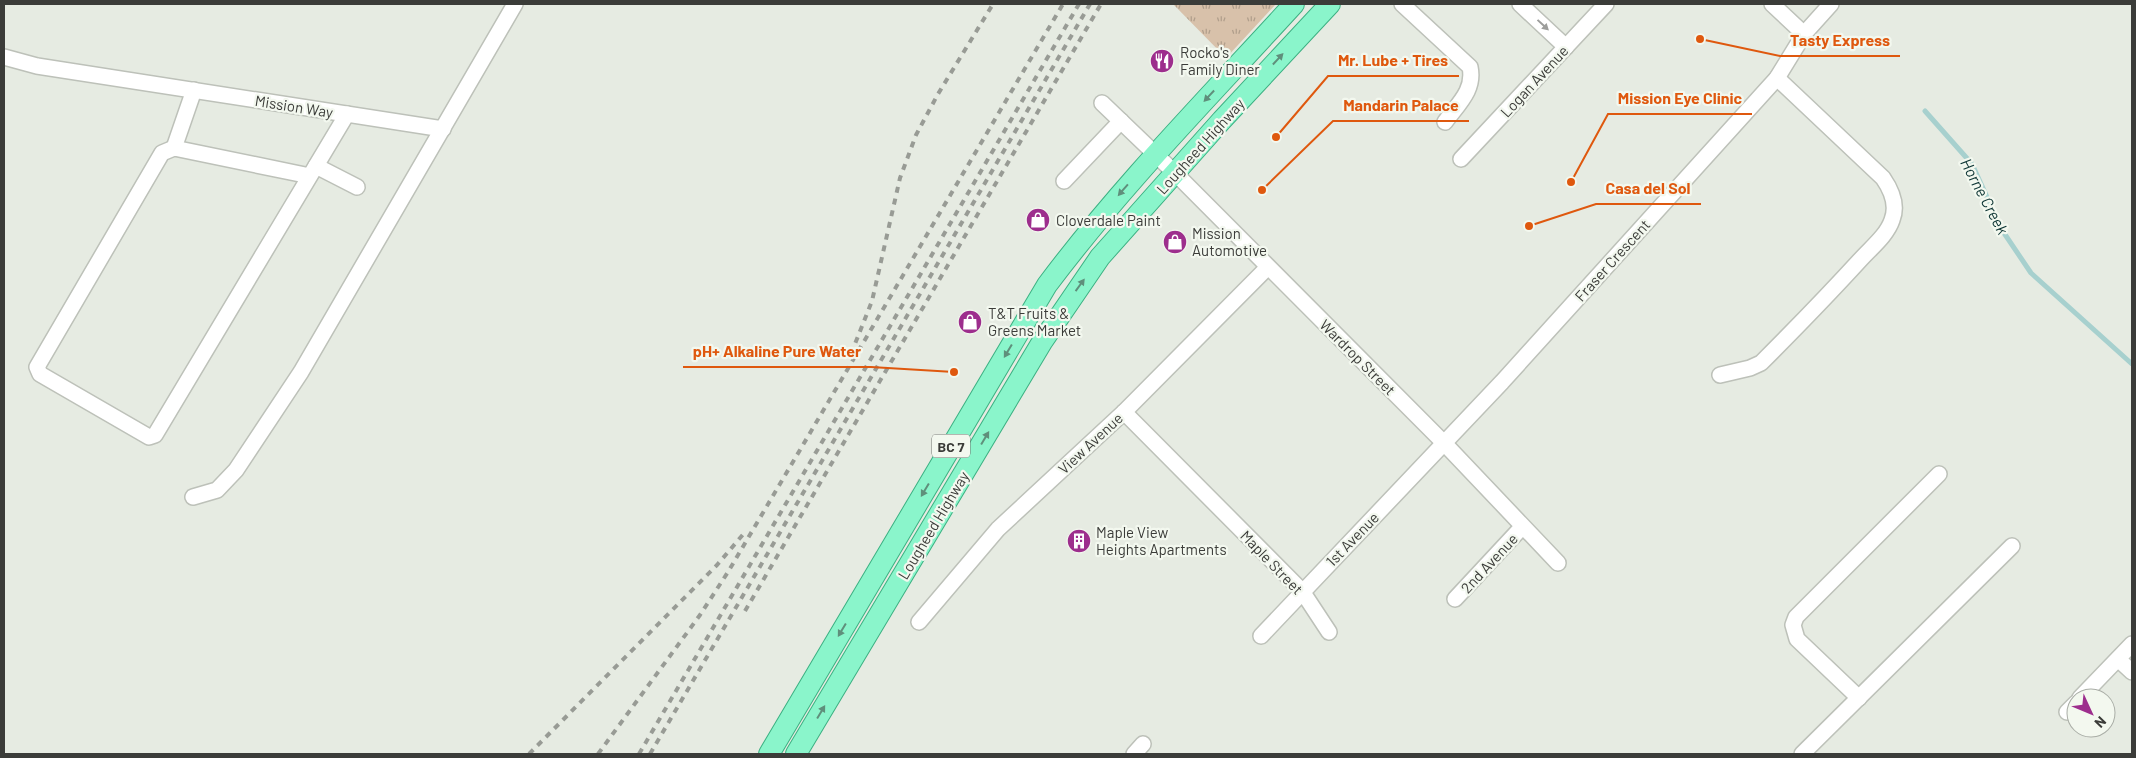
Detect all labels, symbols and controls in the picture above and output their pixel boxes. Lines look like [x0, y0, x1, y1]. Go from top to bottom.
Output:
one-way arrow [1537, 19, 1549, 31]
callout: Tasty Express [1780, 25, 1900, 56]
text: Tasty Express [1790, 30, 1890, 49]
street label: Logan Avenue [1496, 42, 1572, 120]
place label: Rocko's Family Diner [1180, 43, 1260, 78]
callout: Mr. Lube + Tires [1328, 45, 1459, 76]
restaurant icon: Rocko's Family Diner [1149, 48, 1175, 74]
text: Mr. Lube + Tires [1338, 50, 1448, 69]
one-way arrow [1272, 54, 1284, 66]
callout: Mission Eye Clinic [1608, 83, 1752, 114]
text: Mission Eye Clinic [1618, 88, 1743, 107]
one-way arrow [1203, 90, 1215, 102]
callout: Mandarin Palace [1333, 90, 1469, 121]
street label: Mission Way [254, 91, 334, 121]
street label: Lougheed Highway [1152, 94, 1248, 198]
text: Mandarin Palace [1343, 95, 1459, 114]
water label: Horne Creek [1957, 155, 2013, 237]
callout: Casa del Sol [1596, 173, 1701, 204]
text: Casa del Sol [1605, 178, 1691, 197]
one-way arrow [1117, 184, 1129, 196]
shop icon: Cloverdale Paint [1025, 207, 1051, 233]
place label: Cloverdale Paint [1056, 211, 1161, 229]
street label: Fraser Crescent [1571, 215, 1653, 305]
place label: Mission Automotive [1192, 224, 1267, 259]
shop icon: Mission Automotive [1162, 229, 1188, 255]
one-way arrow [1075, 278, 1085, 292]
place label: T&T Fruits & Greens Market [988, 304, 1081, 339]
shop icon: T&T Fruits & Greens Market [957, 309, 983, 335]
street label: Wardrop Street [1316, 315, 1400, 399]
callout: pH+ Alkaline Pure Water [683, 336, 871, 367]
text: pH+ Alkaline Pure Water [693, 341, 861, 360]
one-way arrow [1004, 344, 1013, 357]
street label: View Avenue [1054, 408, 1126, 478]
one-way arrow [981, 431, 990, 444]
road number: BC 7 [932, 434, 970, 458]
street label: Lougheed Highway [894, 468, 972, 582]
one-way arrow [921, 484, 930, 497]
street label: 1st Avenue [1322, 508, 1382, 570]
place label: Maple View Heights Apartments [1096, 523, 1227, 558]
street label: Maple Street [1237, 526, 1307, 598]
building icon: Maple View Heights Apartments [1066, 528, 1092, 554]
street label: 2nd Avenue [1457, 529, 1521, 597]
one-way arrow [838, 624, 847, 637]
north arrow [2066, 688, 2116, 738]
one-way arrow [817, 706, 826, 719]
text: N [2091, 713, 2110, 732]

